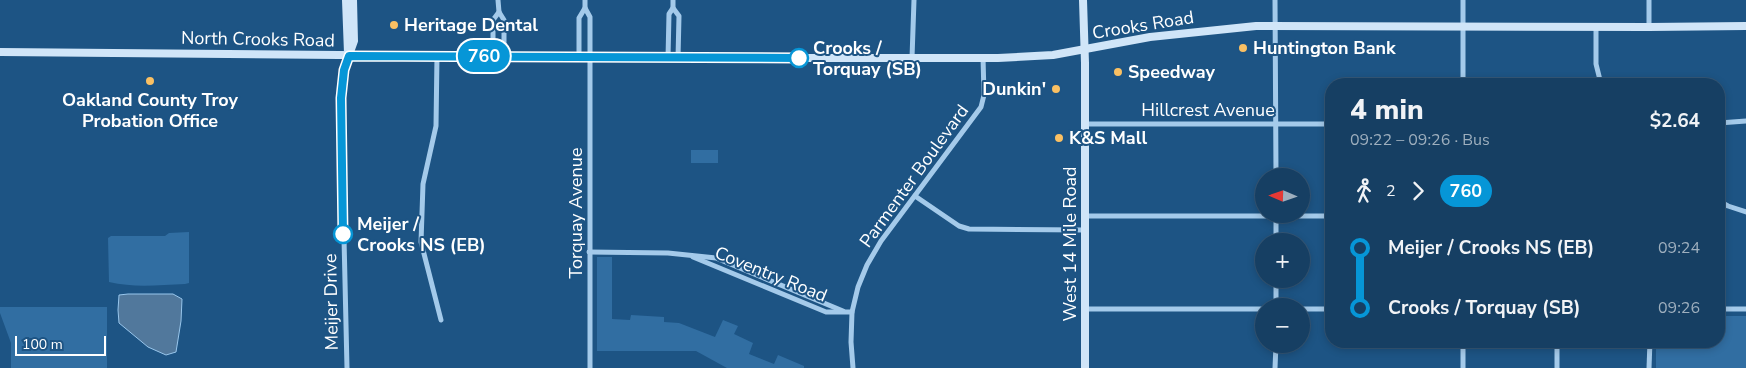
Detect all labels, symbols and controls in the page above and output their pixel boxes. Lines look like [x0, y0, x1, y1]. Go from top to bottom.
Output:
street label: Crooks Road [1091, 5, 1195, 45]
place label: Heritage Dental [404, 13, 538, 37]
marker: Heritage Dental [388, 19, 400, 31]
street label: North Crooks Road [181, 26, 335, 52]
place label: Crooks / Torquay (SB) [813, 36, 922, 81]
place label: Huntington Bank [1253, 36, 1396, 60]
line badge: 760 [455, 40, 513, 72]
marker: Huntington Bank [1237, 42, 1249, 54]
text: 760 [468, 44, 500, 68]
marker: Crooks / Torquay (SB) [789, 48, 809, 68]
place label: Speedway [1128, 60, 1215, 84]
marker: Speedway [1112, 66, 1124, 78]
marker: Oakland County Troy Probation Office [144, 75, 156, 87]
place label: Dunkin' [982, 77, 1046, 101]
marker: Dunkin' [1050, 83, 1062, 95]
place label: Oakland County Troy Probation Office [62, 88, 239, 133]
text: 4 min [1350, 91, 1424, 129]
street label: Hillcrest Avenue [1141, 98, 1275, 122]
street label: Parmenter Boulevard [854, 100, 974, 252]
text: $2.64 [1650, 108, 1700, 134]
place label: K&S Mall [1069, 126, 1147, 150]
text: 09:22 – 09:26 · Bus [1350, 129, 1490, 151]
marker: K&S Mall [1053, 132, 1065, 144]
street label: Torquay Avenue [564, 148, 588, 278]
street label: West 14 Mile Road [1058, 167, 1082, 321]
north arrow [1255, 168, 1310, 222]
map controls [1255, 168, 1310, 353]
icon: walk [1350, 177, 1378, 205]
icon: forward [1404, 177, 1432, 205]
text: 760 [1450, 179, 1482, 203]
text: 2 [1386, 180, 1396, 202]
place label: Meijer / Crooks NS (EB) [357, 212, 486, 257]
marker: Meijer / Crooks NS (EB) [333, 224, 353, 244]
button: + [1255, 233, 1310, 288]
text: Meijer / Crooks NS (EB) [1388, 235, 1594, 261]
text: 09:24 [1658, 237, 1700, 259]
street label: Coventry Road [711, 241, 831, 307]
street label: Meijer Drive [318, 253, 344, 351]
text: Crooks / Torquay (SB) [1388, 295, 1581, 321]
text: 09:26 [1658, 297, 1700, 319]
button: − [1255, 298, 1310, 353]
scale bar [15, 333, 106, 356]
text: 100 m [22, 335, 63, 354]

